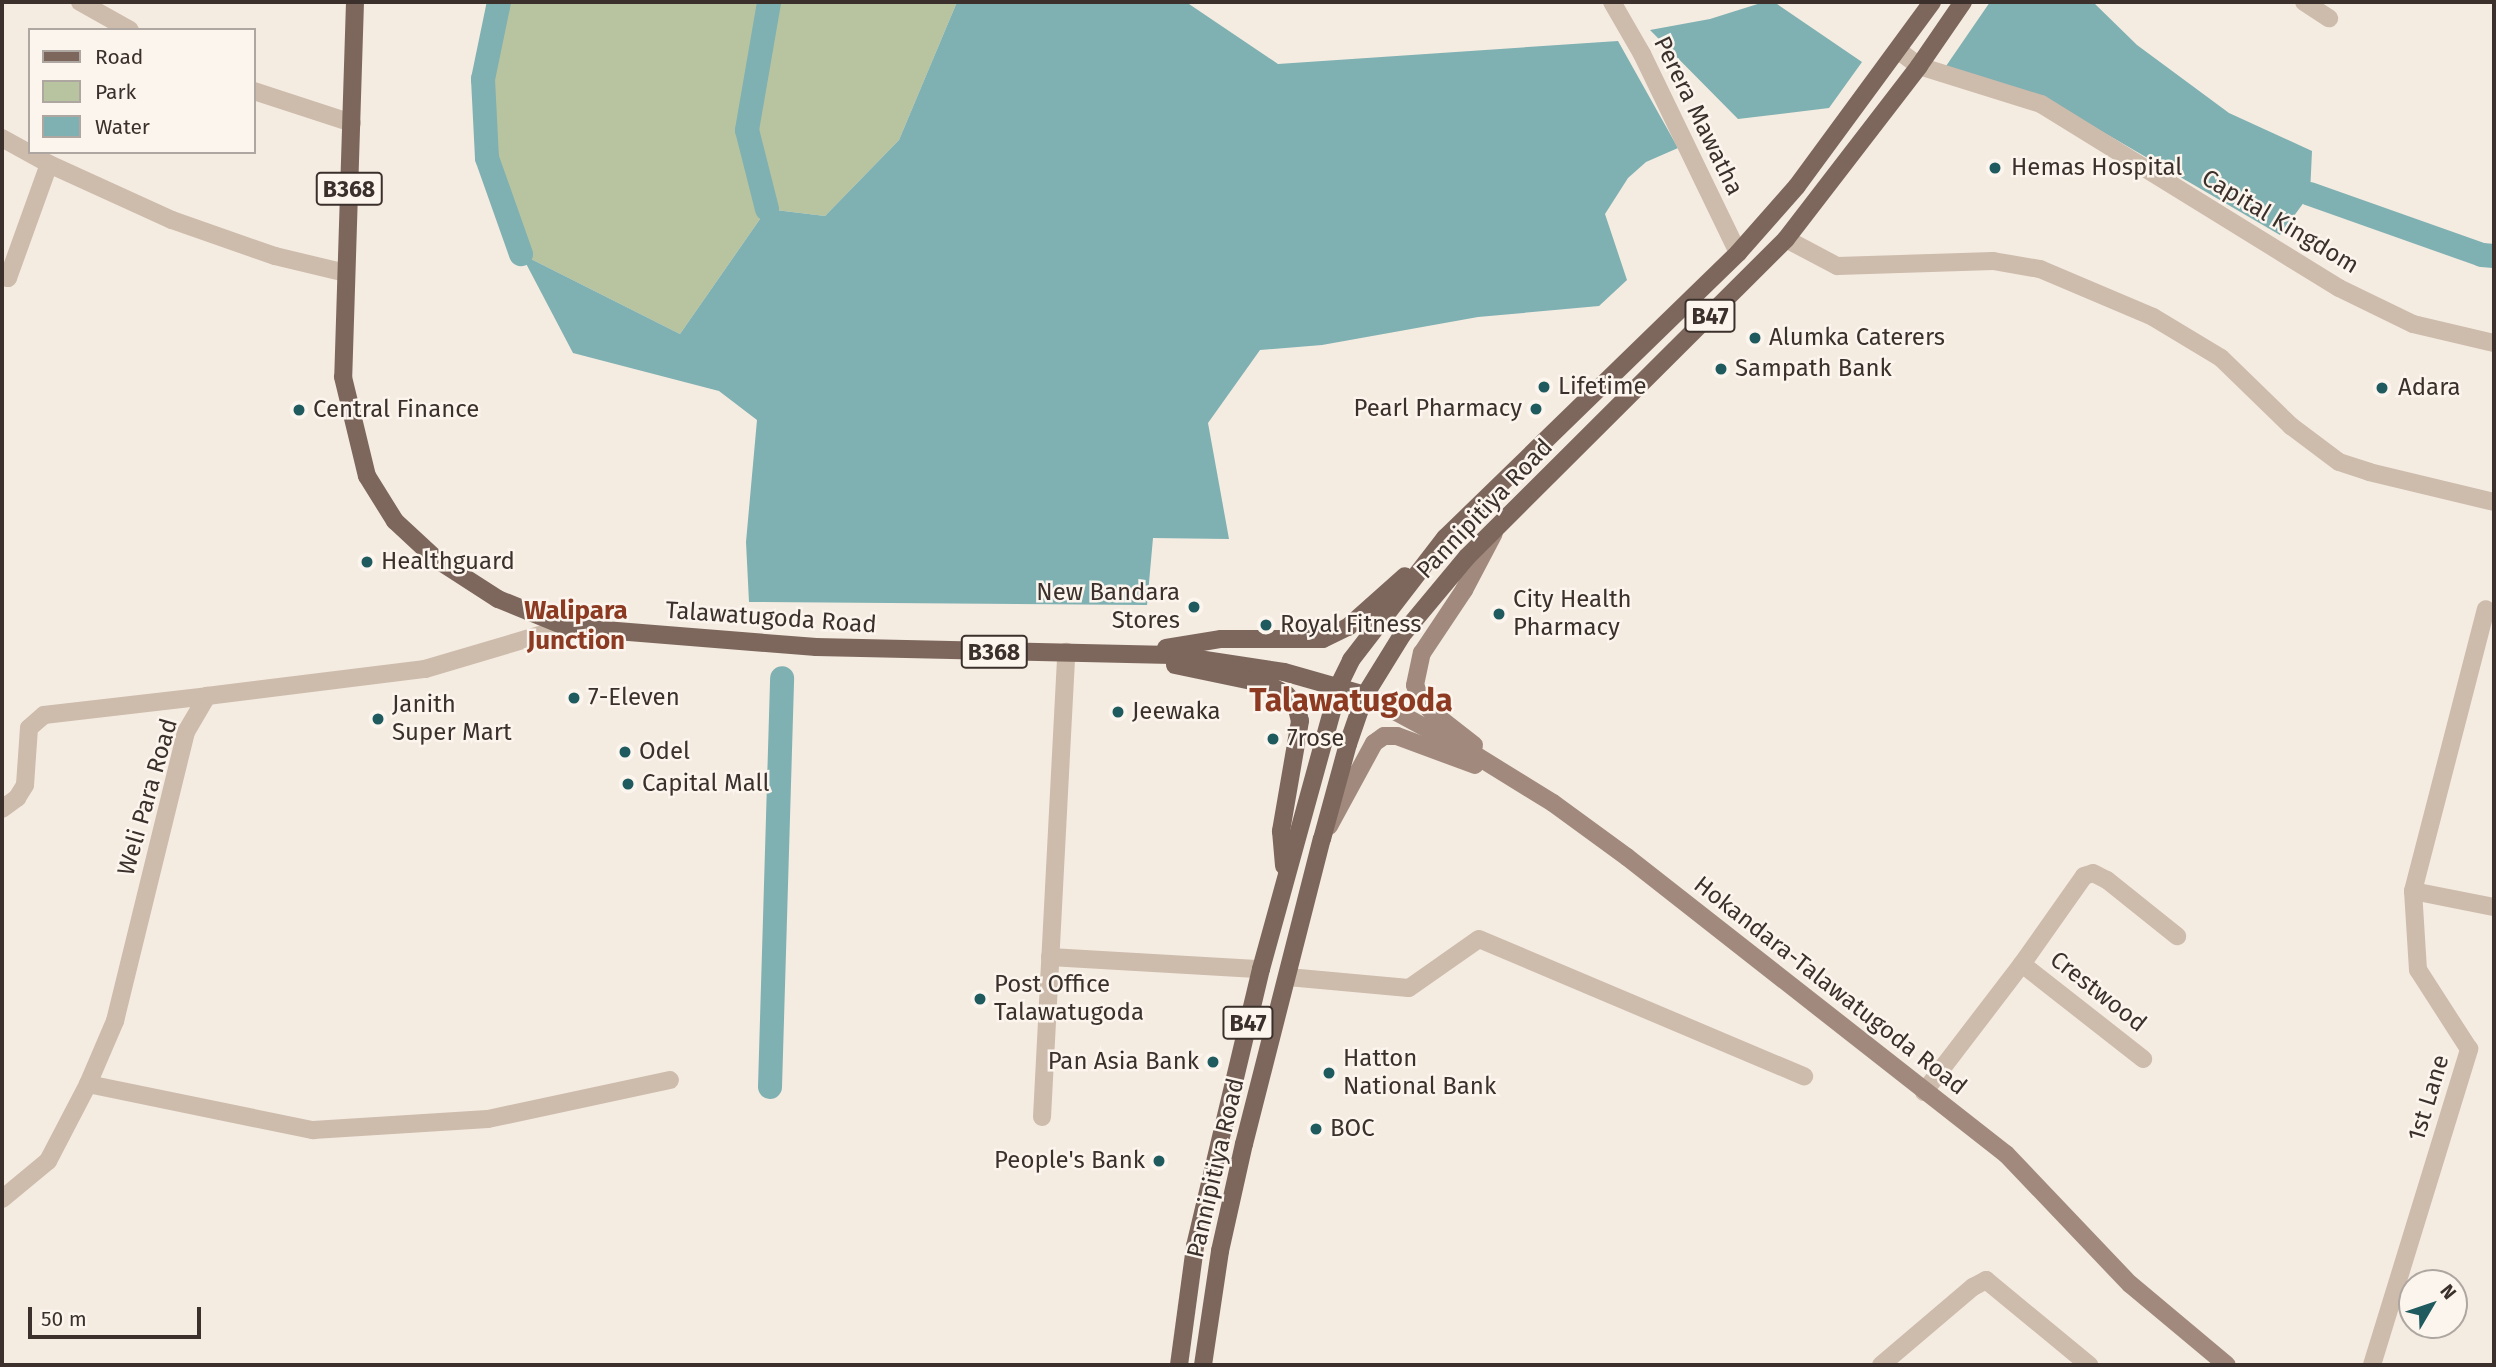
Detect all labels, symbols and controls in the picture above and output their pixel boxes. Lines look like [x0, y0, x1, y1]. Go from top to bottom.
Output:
legend [28, 28, 256, 154]
street label: Perera Mawatha [1647, 32, 1749, 200]
text: Road [95, 44, 143, 70]
text: Park [95, 79, 136, 105]
text: Water [95, 114, 150, 140]
place label: Hemas Hospital [2011, 154, 2182, 182]
marker: Hemas Hospital [1985, 158, 2005, 178]
street label: Capital Kingdom [2196, 164, 2364, 280]
road number: B368 [316, 170, 382, 208]
road number: B47 [1684, 296, 1736, 336]
place label: Alumka Caterers [1769, 324, 1945, 352]
marker: Alumka Caterers [1747, 330, 1763, 346]
place label: Sampath Bank [1735, 355, 1892, 383]
marker: Sampath Bank [1713, 361, 1729, 377]
place label: Lifetime [1558, 373, 1647, 401]
place label: Adara [2398, 374, 2461, 402]
marker: Adara [2372, 378, 2392, 398]
marker: Lifetime [1536, 379, 1552, 395]
place label: Pearl Pharmacy [1353, 395, 1522, 423]
place label: Central Finance [313, 396, 479, 424]
marker: Pearl Pharmacy [1528, 401, 1544, 417]
marker: Central Finance [291, 402, 307, 418]
street label: Pannipitiya Road [1411, 433, 1559, 585]
place label: Healthguard [381, 548, 515, 576]
marker: Healthguard [359, 554, 375, 570]
place label: New Bandara Stores [1036, 579, 1180, 635]
place label: City Health Pharmacy [1513, 586, 1632, 642]
district label: Walipara Junction [524, 595, 628, 656]
street label: Talawatugoda Road [664, 596, 878, 640]
marker: New Bandara Stores [1186, 599, 1202, 615]
marker: City Health Pharmacy [1491, 606, 1507, 622]
place label: Royal Fitness [1280, 611, 1421, 639]
marker: Royal Fitness [1258, 617, 1274, 633]
road number: B368 [961, 632, 1027, 672]
district label: Talawatugoda [1249, 681, 1453, 719]
place label: 7-Eleven [588, 684, 680, 712]
marker: 7-Eleven [566, 690, 582, 706]
place label: Janith Super Mart [392, 691, 512, 747]
place label: Jeewaka [1132, 698, 1220, 726]
marker: Jeewaka [1110, 704, 1126, 720]
marker: Janith Super Mart [370, 711, 386, 727]
street label: Weli Para Road [112, 715, 184, 879]
place label: 7rose [1287, 725, 1344, 753]
marker: 7rose [1265, 731, 1281, 747]
place label: Odel [639, 738, 690, 766]
marker: Odel [617, 744, 633, 760]
place label: Capital Mall [642, 770, 770, 798]
marker: Capital Mall [620, 776, 636, 792]
street label: Hokandara-Talawatugoda Road [1688, 871, 1972, 1101]
street label: Crestwood [2044, 946, 2152, 1038]
place label: Post Office Talawatugoda [994, 971, 1144, 1027]
marker: Post Office Talawatugoda [972, 991, 988, 1007]
road number: B47 [1222, 1004, 1274, 1042]
place label: Hatton National Bank [1343, 1045, 1496, 1101]
place label: Pan Asia Bank [1048, 1048, 1199, 1076]
street label: 1st Lane [2402, 1051, 2456, 1145]
marker: Pan Asia Bank [1205, 1054, 1221, 1070]
marker: Hatton National Bank [1321, 1065, 1337, 1081]
street label: Pannipitiya Road [1181, 1076, 1251, 1260]
place label: BOC [1330, 1115, 1375, 1143]
marker: BOC [1308, 1121, 1324, 1137]
place label: People's Bank [994, 1147, 1145, 1175]
marker: People's Bank [1151, 1153, 1167, 1169]
north arrow [2398, 1269, 2468, 1339]
text: N [2435, 1280, 2461, 1304]
scale bar [32, 1294, 205, 1338]
text: 50 m [41, 1306, 87, 1332]

